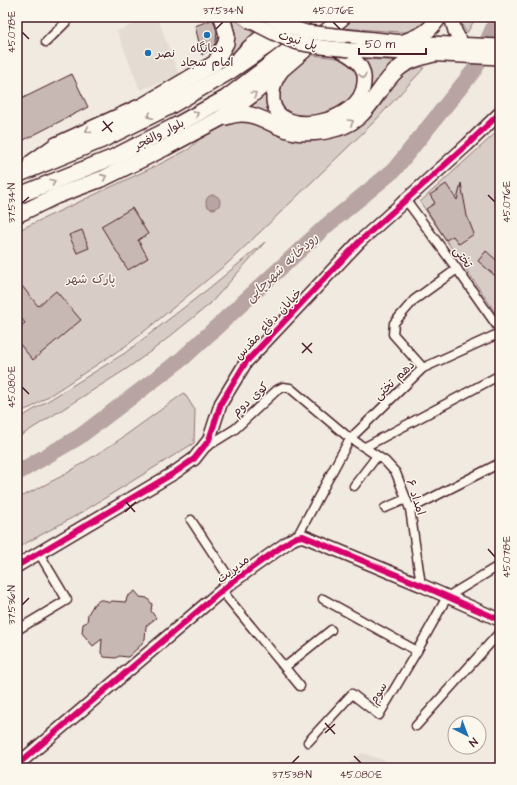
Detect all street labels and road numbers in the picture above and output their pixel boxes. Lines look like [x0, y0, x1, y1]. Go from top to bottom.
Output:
street label: پل نبوت [276, 27, 319, 54]
street label: بلوار والفجر [130, 114, 187, 155]
street label: تختی [449, 243, 477, 272]
street label: خیابان دفاع مقدس [231, 285, 306, 364]
street label: دهم تختی [370, 357, 419, 404]
street label: کوی دوم [228, 378, 272, 420]
street label: امداد ۶ [402, 477, 429, 517]
street label: مدیریت [213, 551, 253, 588]
street label: سوم [365, 679, 392, 707]

